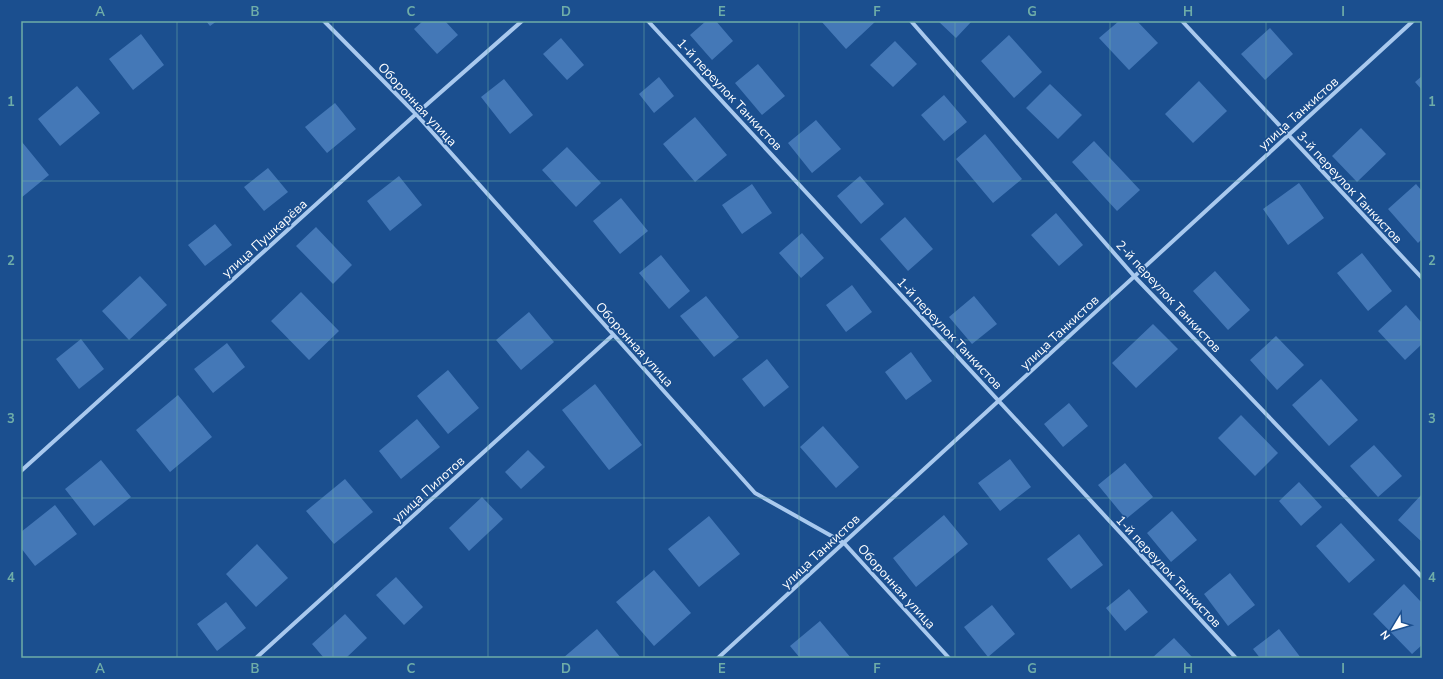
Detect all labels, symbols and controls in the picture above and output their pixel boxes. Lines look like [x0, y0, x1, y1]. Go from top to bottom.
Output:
text: A [95, 3, 105, 21]
text: B [251, 3, 260, 21]
text: C [407, 3, 416, 21]
text: D [561, 3, 571, 21]
text: E [718, 3, 726, 21]
text: F [873, 3, 881, 21]
text: G [1027, 3, 1037, 21]
text: H [1183, 3, 1193, 21]
text: I [1341, 3, 1345, 21]
street label: 1-й переулок Танкистов [672, 35, 786, 155]
street label: Оборонная улица [374, 59, 461, 151]
street label: улица Танкистов [1255, 73, 1343, 155]
text: 1 [7, 93, 15, 111]
text: 1 [1428, 93, 1436, 111]
street label: 3-й переулок Танкистов [1292, 128, 1406, 248]
street label: улица Пушкарёва [218, 195, 311, 282]
street label: 2-й переулок Танкистов [1111, 237, 1225, 357]
text: 2 [7, 252, 15, 270]
text: 2 [1428, 252, 1436, 270]
street label: 1-й переулок Танкистов [892, 274, 1006, 394]
street label: улица Танкистов [1016, 291, 1103, 374]
street label: Оборонная улица [591, 298, 677, 391]
text: 3 [7, 410, 15, 428]
text: 3 [1428, 410, 1436, 428]
street label: улица Пилотов [388, 452, 469, 527]
street label: улица Танкистов [777, 510, 864, 593]
street label: 1-й переулок Танкистов [1111, 512, 1225, 632]
street label: Оборонная улица [853, 540, 939, 633]
text: 4 [7, 569, 15, 587]
text: 4 [1428, 569, 1436, 587]
north arrow [1373, 609, 1413, 649]
text: N [1377, 627, 1394, 643]
text: A [95, 660, 105, 678]
text: B [251, 660, 260, 678]
text: C [407, 660, 416, 678]
text: D [561, 660, 571, 678]
text: E [718, 660, 726, 678]
text: F [873, 660, 881, 678]
text: G [1027, 660, 1037, 678]
text: H [1183, 660, 1193, 678]
text: I [1341, 660, 1345, 678]

